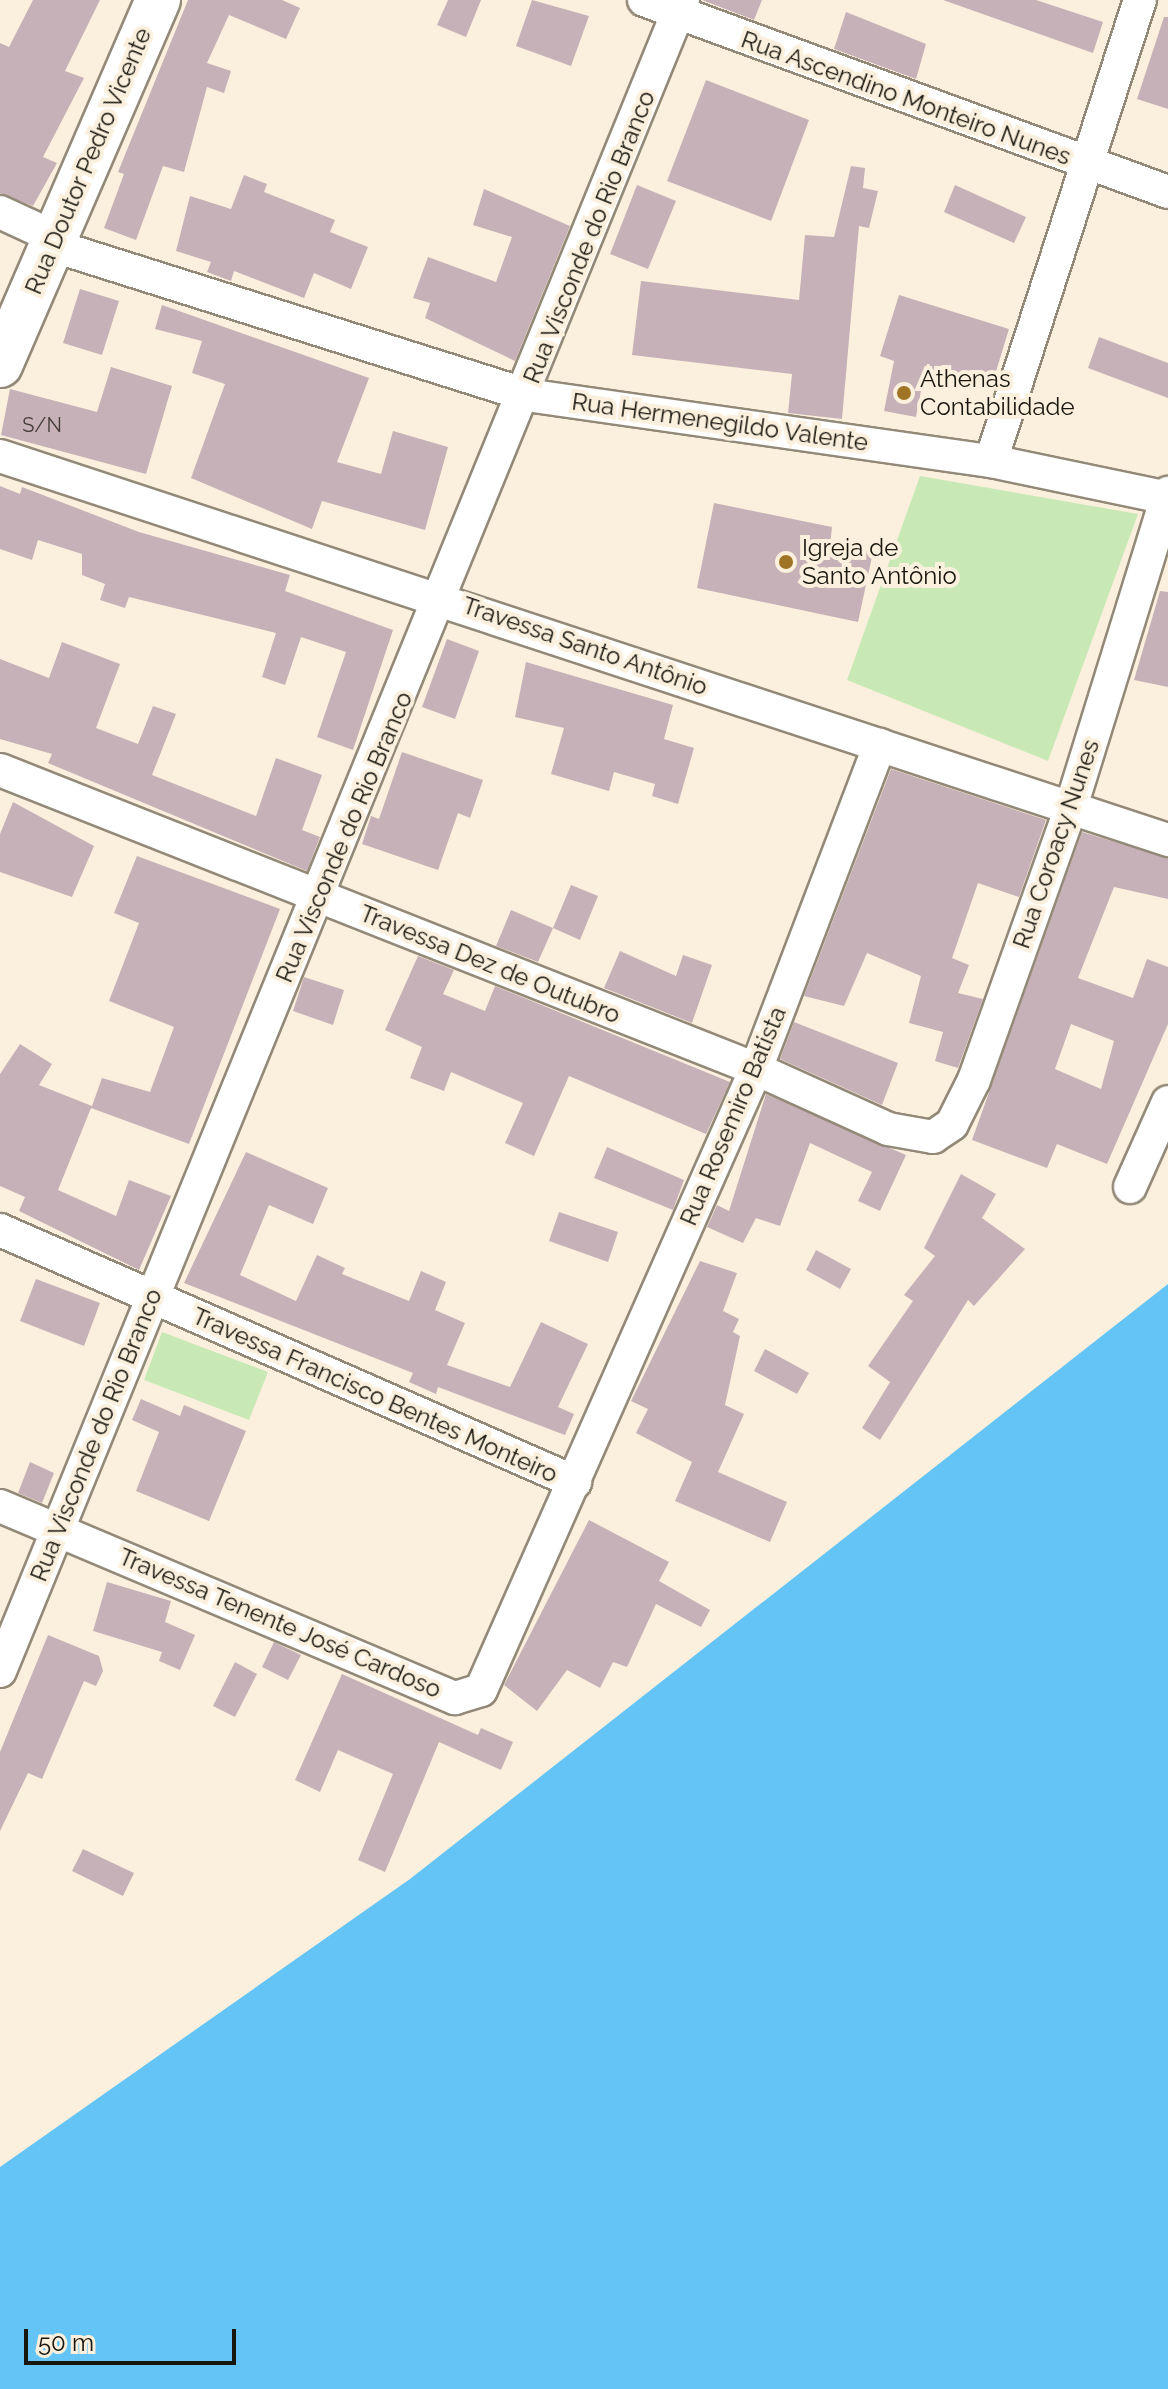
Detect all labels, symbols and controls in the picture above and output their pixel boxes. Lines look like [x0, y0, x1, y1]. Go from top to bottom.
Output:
street label: Rua Doutor Pedro Vicente [18, 23, 158, 299]
street label: Rua Ascendino Monteiro Nunes [737, 25, 1075, 171]
street label: Rua Visconde do Rio Branco [517, 86, 661, 388]
place label: Athenas Contabilidade [920, 365, 1075, 421]
marker: Athenas Contabilidade [895, 384, 913, 402]
street label: Rua Hermenegildo Valente [570, 387, 870, 457]
house number: S/N [22, 413, 62, 437]
place label: Igreja de Santo Antônio [802, 534, 957, 590]
marker: Igreja de Santo Antônio [777, 553, 795, 571]
street label: Travessa Santo Antônio [458, 590, 712, 702]
street label: Rua Visconde do Rio Branco [269, 687, 419, 987]
street label: Rua Coroacy Nunes [1007, 735, 1105, 953]
street label: Travessa Dez de Outubro [356, 899, 624, 1029]
street label: Rua Rosemiro Batista [674, 1002, 792, 1230]
street label: Rua Visconde do Rio Branco [24, 1284, 168, 1586]
street label: Travessa Francisco Bentes Monteiro [188, 1301, 562, 1489]
street label: Travessa Tenente José Cardoso [114, 1542, 446, 1704]
scale bar [28, 2313, 240, 2363]
text: 50 m [38, 2328, 94, 2357]

